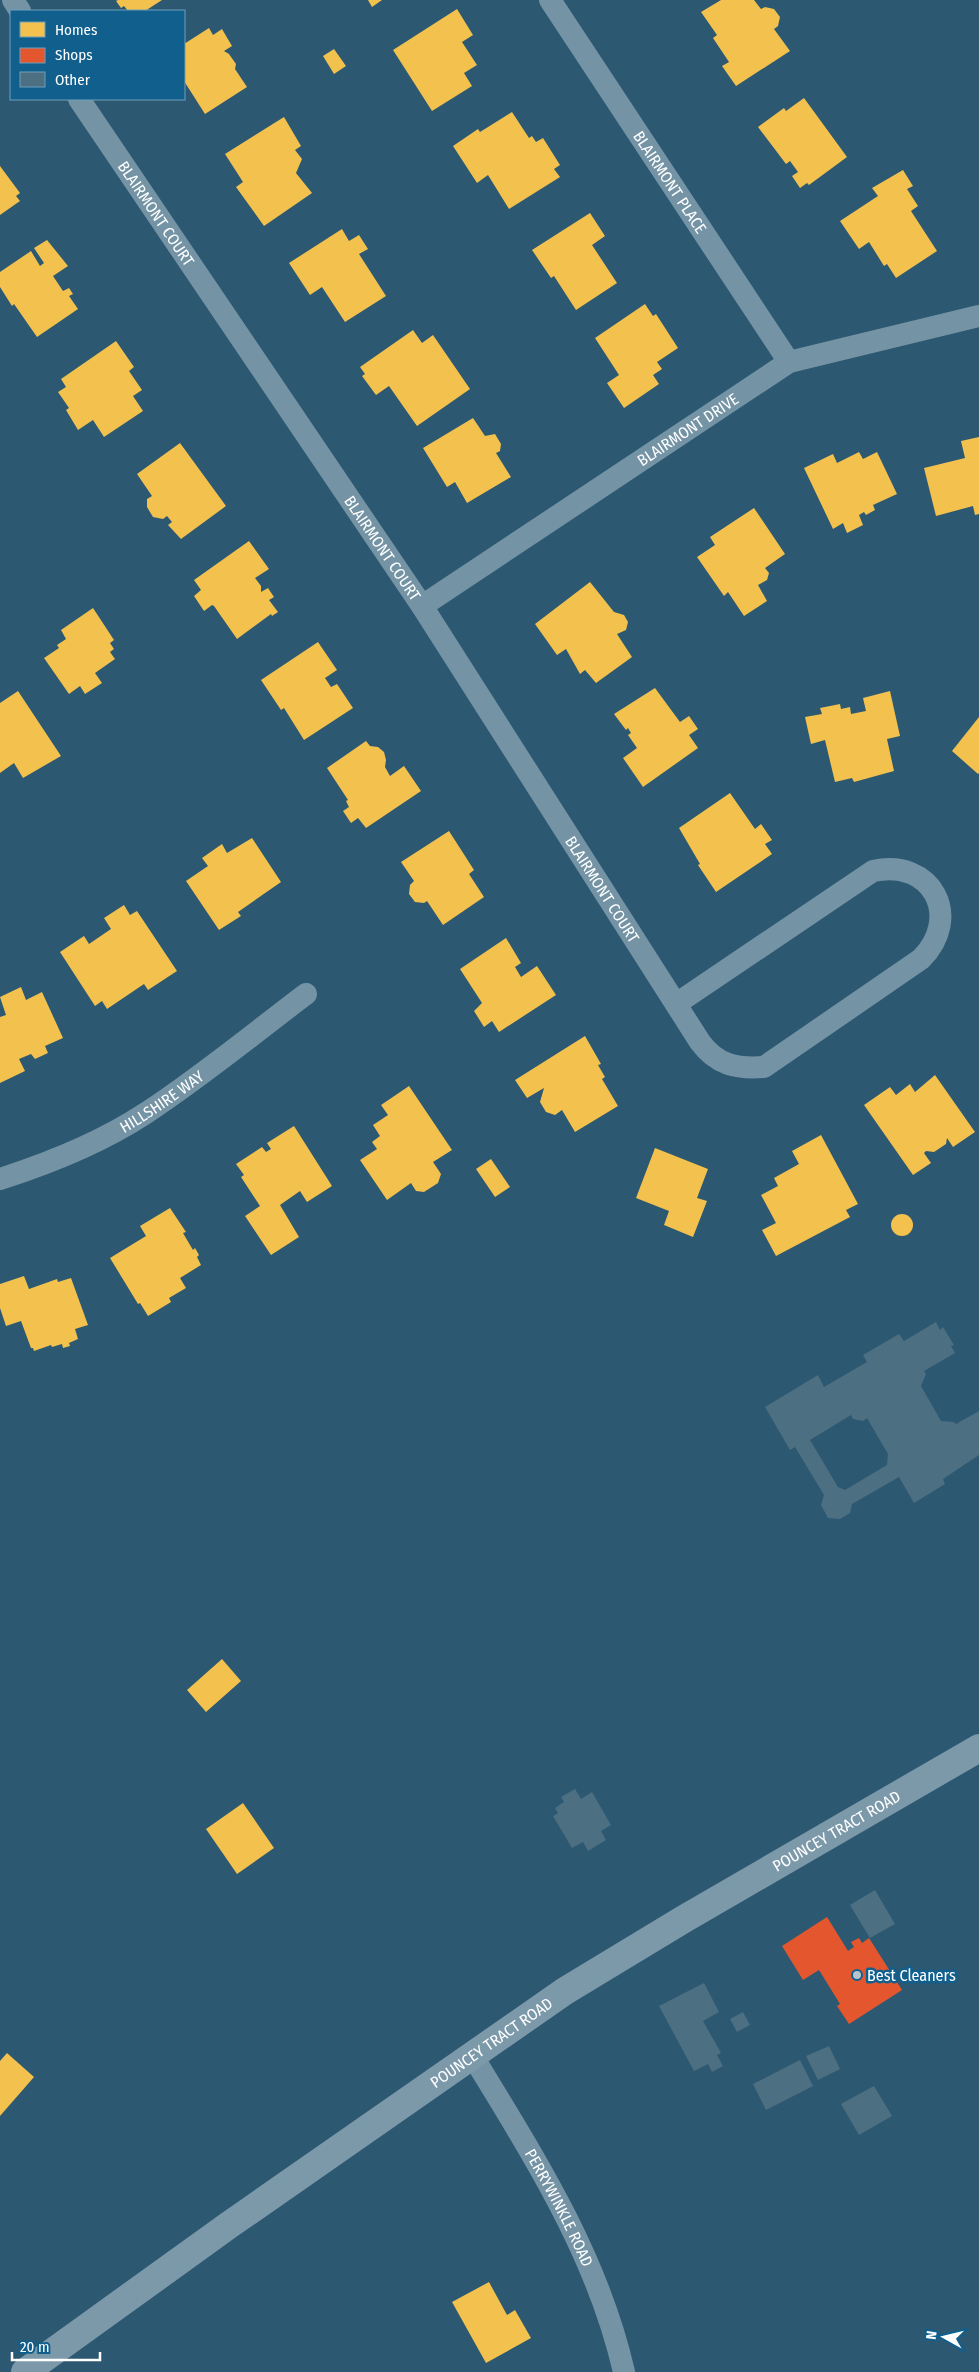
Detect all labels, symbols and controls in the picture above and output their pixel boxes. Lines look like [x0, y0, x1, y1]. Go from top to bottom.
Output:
legend [10, 10, 185, 100]
text: Homes [55, 21, 97, 39]
text: Shops [55, 46, 93, 64]
text: Other [55, 71, 91, 89]
street label: BLAIRMONT PLACE [629, 127, 711, 237]
street label: BLAIRMONT COURT [114, 157, 199, 270]
street label: BLAIRMONT DRIVE [634, 389, 742, 470]
street label: BLAIRMONT COURT [341, 492, 425, 604]
street label: BLAIRMONT COURT [562, 832, 644, 946]
street label: HILLSHIRE WAY [116, 1066, 207, 1136]
street label: POUNCEY TRACT ROAD [769, 1786, 904, 1875]
place label: Best Cleaners [867, 1966, 956, 1985]
marker: Best Cleaners [851, 1969, 863, 1981]
street label: POUNCEY TRACT ROAD [426, 1993, 556, 2092]
street label: PERRYWINKLE ROAD [521, 2145, 597, 2269]
north arrow [919, 2312, 969, 2362]
scale bar [12, 2330, 100, 2362]
text: N [923, 2330, 941, 2341]
text: 20 m [20, 2338, 50, 2356]

